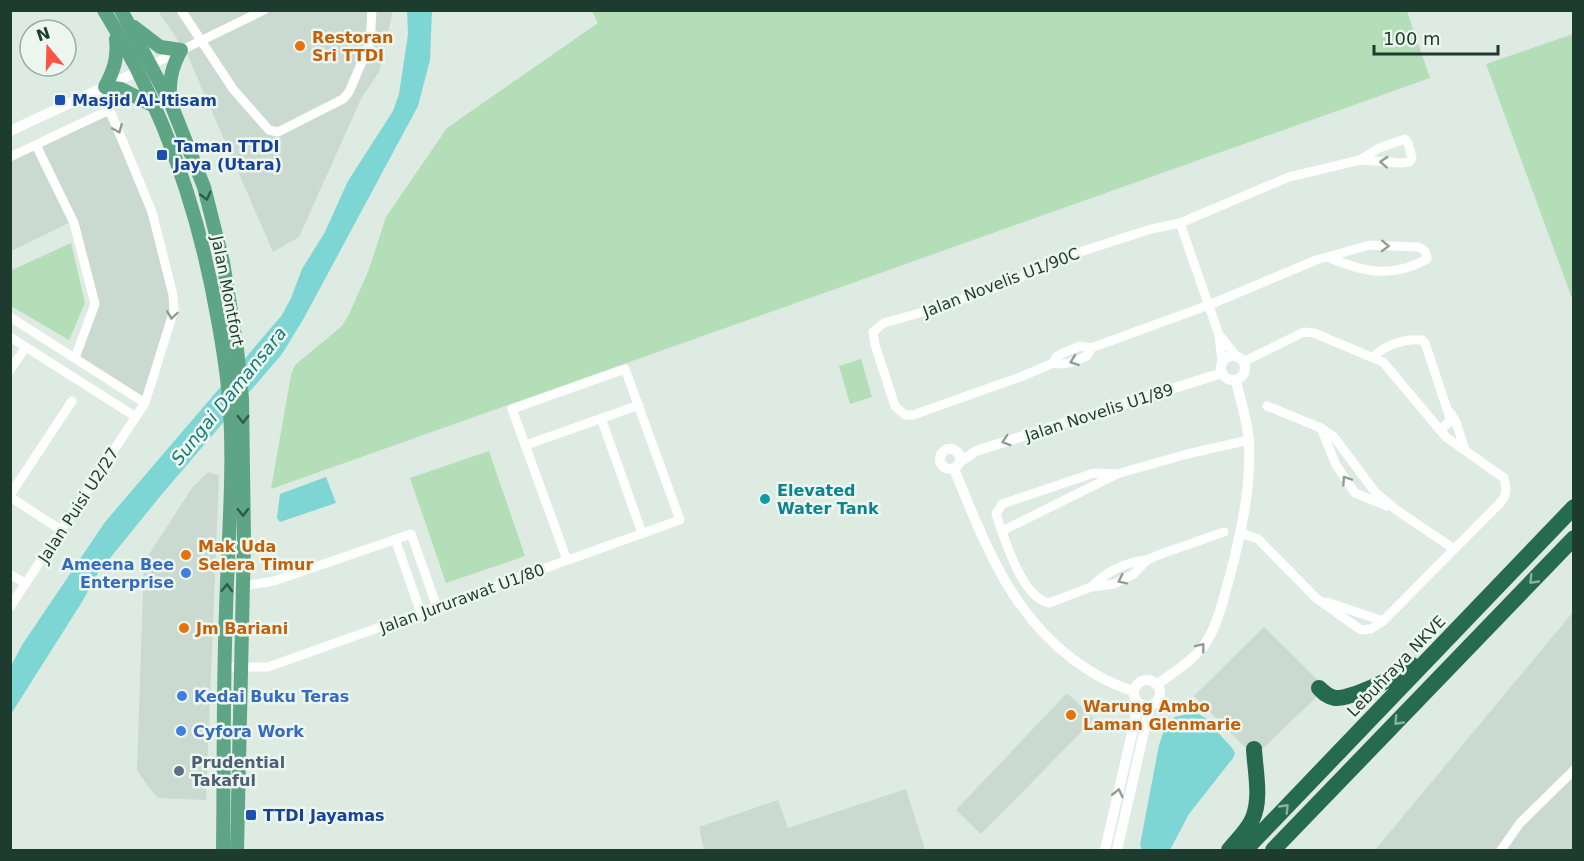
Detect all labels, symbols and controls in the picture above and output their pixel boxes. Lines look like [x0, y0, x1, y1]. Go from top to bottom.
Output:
north arrow [18, 18, 78, 78]
scale bar [1374, 18, 1498, 56]
text: N [34, 23, 53, 45]
place label: Restoran Sri TTDI [312, 28, 393, 65]
text: 100 m [1383, 28, 1441, 49]
marker: Restoran Sri TTDI [293, 39, 307, 53]
place label: Masjid Al-Itisam [72, 91, 217, 110]
marker: Masjid Al-Itisam [53, 93, 67, 107]
one-way arrow [111, 123, 123, 134]
place label: Taman TTDI Jaya (Utara) [173, 137, 282, 174]
marker: Taman TTDI Jaya (Utara) [155, 148, 169, 162]
one-way arrow [1380, 155, 1389, 168]
one-way arrow [199, 190, 211, 201]
street label: Jalan Montfort [207, 233, 248, 348]
one-way arrow [1380, 239, 1389, 252]
street label: Jalan Novelis U1/90C [919, 244, 1082, 321]
one-way arrow [166, 310, 179, 319]
water label: Sungai Damansara [167, 323, 291, 469]
one-way arrow [1069, 353, 1080, 366]
street label: Jalan Novelis U1/89 [1022, 379, 1176, 446]
one-way arrow [237, 414, 249, 423]
one-way arrow [1001, 434, 1012, 447]
street label: Jalan Puisi U2/27 [34, 444, 123, 567]
one-way arrow [1343, 476, 1354, 487]
place label: Elevated Water Tank [777, 481, 879, 518]
marker: Elevated Water Tank [758, 492, 772, 506]
one-way arrow [237, 507, 249, 516]
place label: Mak Uda Selera Timur [198, 537, 313, 574]
marker: Mak Uda Selera Timur [179, 548, 193, 562]
place label: Ameena Bee Enterprise [62, 555, 174, 592]
street label: Jalan Jururawat U1/80 [376, 560, 547, 637]
marker: Ameena Bee Enterprise [179, 566, 193, 580]
one-way arrow [1118, 572, 1129, 584]
one-way arrow [1529, 574, 1540, 584]
one-way arrow [220, 583, 233, 592]
street label: Lebuhraya NKVE [1343, 612, 1449, 721]
place label: Jm Bariani [195, 619, 288, 638]
marker: Jm Bariani [177, 621, 191, 635]
one-way arrow [1193, 643, 1204, 654]
place label: Kedai Buku Teras [194, 687, 349, 706]
marker: Kedai Buku Teras [175, 689, 189, 703]
place label: Warung Ambo Laman Glenmarie [1083, 697, 1241, 734]
marker: Warung Ambo Laman Glenmarie [1064, 708, 1078, 722]
one-way arrow [1394, 714, 1405, 724]
place label: Cyfora Work [193, 722, 304, 741]
marker: Cyfora Work [174, 724, 188, 738]
place label: Prudential Takaful [191, 753, 285, 790]
marker: Prudential Takaful [172, 764, 186, 778]
one-way arrow [1111, 789, 1124, 799]
one-way arrow [1278, 805, 1289, 815]
place label: TTDI Jayamas [263, 806, 384, 825]
marker: TTDI Jayamas [244, 808, 258, 822]

